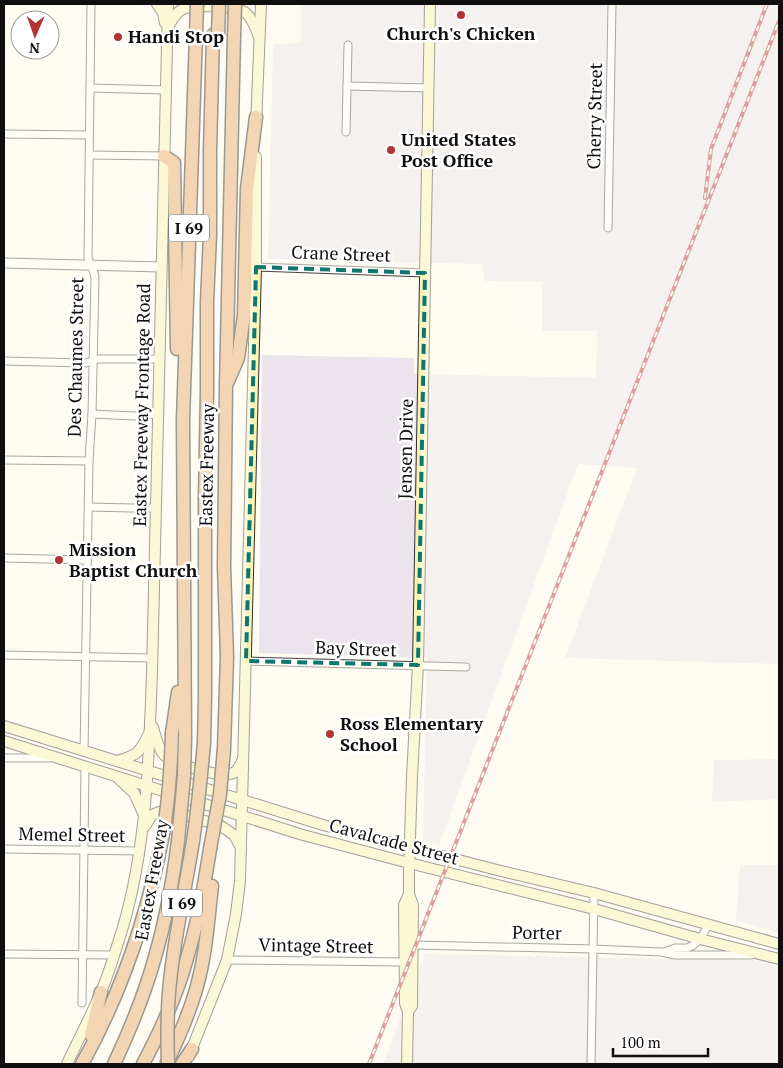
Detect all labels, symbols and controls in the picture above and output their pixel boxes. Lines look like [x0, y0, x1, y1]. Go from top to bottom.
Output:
marker: Church's Chicken [455, 9, 467, 21]
north arrow [10, 10, 60, 60]
place label: Church's Chicken [387, 21, 536, 45]
place label: Handi Stop [128, 24, 224, 48]
marker: Handi Stop [112, 31, 124, 43]
text: N [29, 39, 40, 58]
street label: Cherry Street [581, 62, 607, 170]
place label: United States Post Office [401, 127, 516, 172]
marker: United States Post Office [385, 144, 397, 156]
road number: I 69 [169, 214, 209, 242]
street label: Crane Street [291, 239, 392, 267]
street label: Des Chaumes Street [62, 276, 88, 437]
street label: Eastex Freeway Frontage Road [127, 283, 155, 527]
street label: Jensen Drive [392, 398, 418, 500]
street label: Eastex Freeway [193, 403, 219, 526]
place label: Mission Baptist Church [69, 537, 198, 582]
marker: Mission Baptist Church [53, 554, 65, 566]
street label: Bay Street [315, 635, 398, 661]
place label: Ross Elementary School [340, 711, 483, 756]
marker: Ross Elementary School [324, 728, 336, 740]
street label: Cavalcade Street [327, 812, 462, 870]
street label: Eastex Freeway [129, 816, 174, 942]
street label: Memel Street [18, 821, 126, 847]
road number: I 69 [162, 890, 202, 916]
street label: Porter [512, 920, 562, 944]
street label: Vintage Street [258, 932, 374, 958]
scale bar [613, 1026, 708, 1058]
text: 100 m [620, 1032, 661, 1052]

